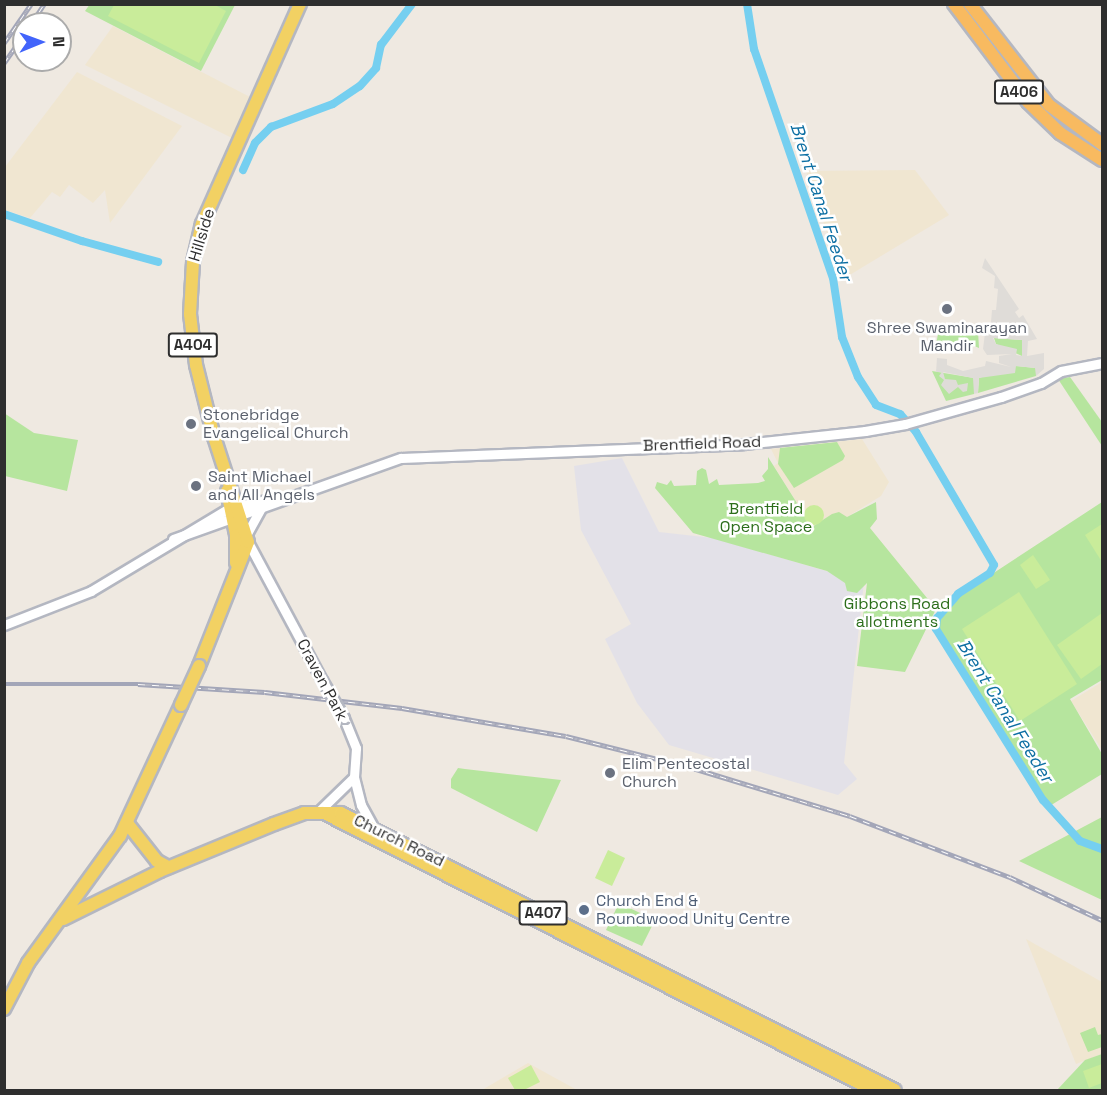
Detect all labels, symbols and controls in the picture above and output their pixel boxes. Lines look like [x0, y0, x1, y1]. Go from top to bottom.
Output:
north arrow [12, 12, 72, 72]
text: N [48, 36, 69, 47]
road number: A406 [994, 80, 1044, 104]
water label: Brent Canal Feeder [785, 120, 857, 284]
street label: Hillside [185, 206, 219, 264]
marker: Shree Swaminarayan Mandir [940, 302, 954, 316]
place label: Shree Swaminarayan Mandir [867, 318, 1027, 356]
road number: A404 [168, 333, 218, 357]
place label: Stonebridge Evangelical Church [203, 405, 349, 443]
marker: Stonebridge Evangelical Church [184, 417, 198, 431]
street label: Brentfield Road [643, 432, 761, 456]
place label: Saint Michael and All Angels [208, 467, 315, 505]
marker: Saint Michael and All Angels [189, 479, 203, 493]
park label: Brentfield Open Space [720, 499, 812, 537]
park label: Gibbons Road allotments [844, 594, 950, 632]
water label: Brent Canal Feeder [952, 635, 1058, 787]
street label: Craven Park [292, 636, 352, 724]
place label: Elim Pentecostal Church [622, 754, 750, 792]
marker: Elim Pentecostal Church [603, 766, 617, 780]
street label: Church Road [351, 811, 447, 871]
place label: Church End & Roundwood Unity Centre [596, 891, 790, 929]
road number: A407 [518, 901, 568, 925]
marker: Church End & Roundwood Unity Centre [577, 903, 591, 917]

